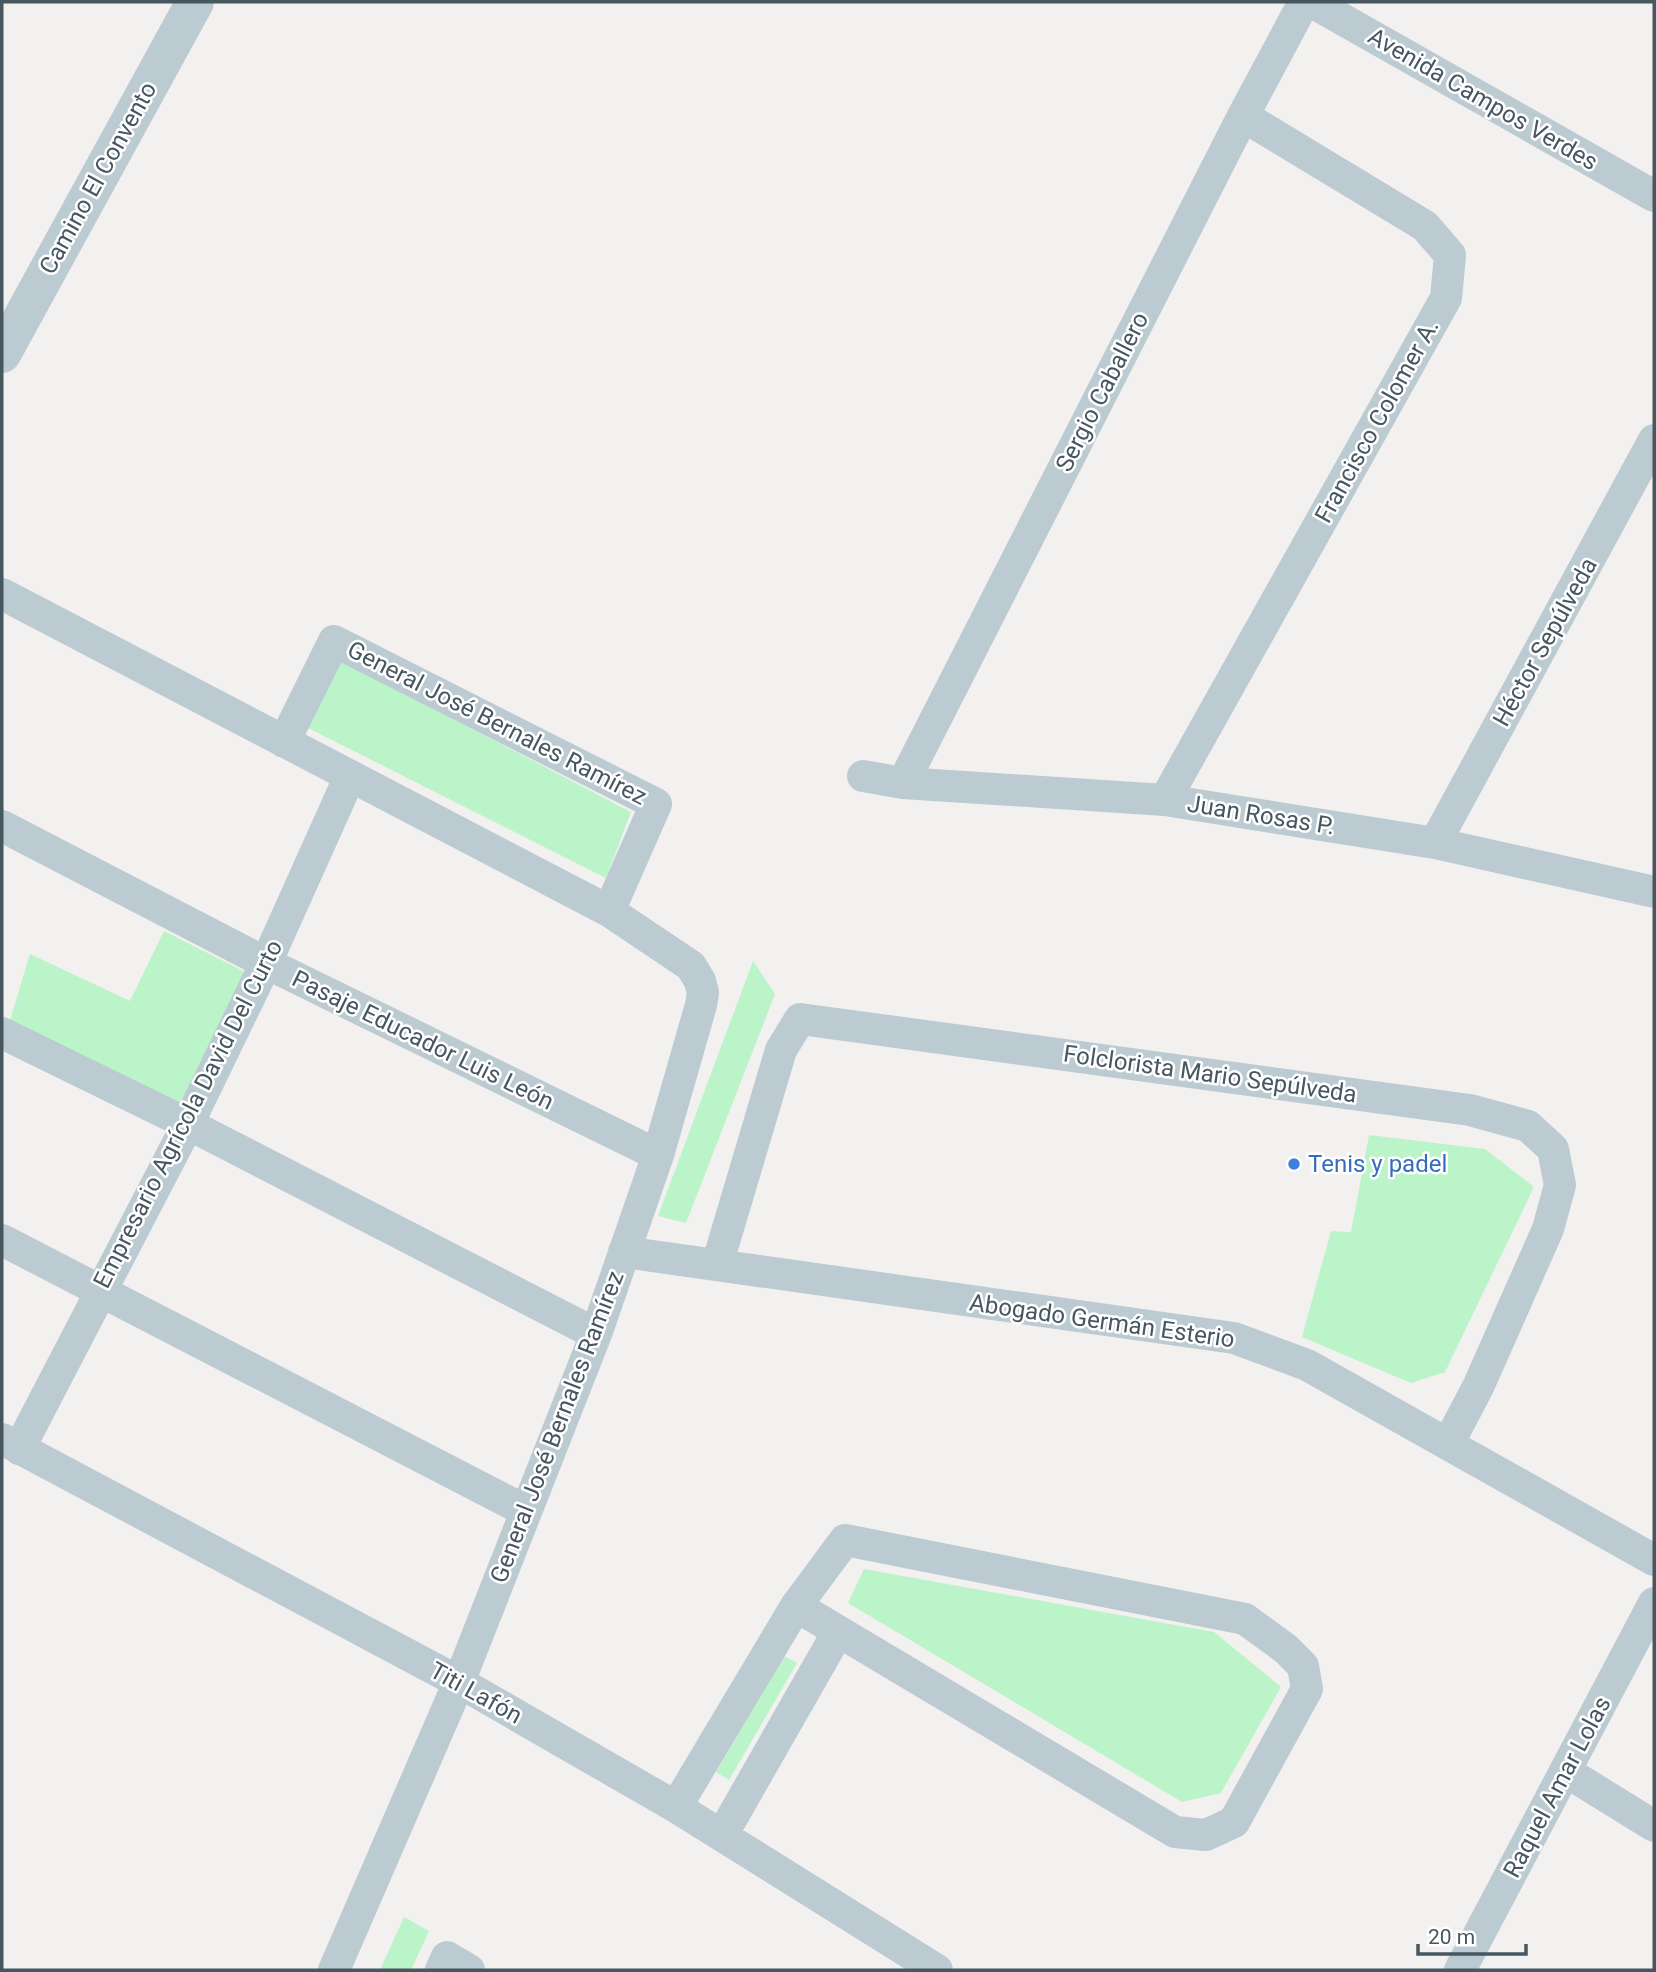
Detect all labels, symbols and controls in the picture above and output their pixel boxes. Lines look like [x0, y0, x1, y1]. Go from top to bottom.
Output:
street label: Avenida Campos Verdes [1363, 22, 1603, 176]
street label: Camino El Convento [34, 77, 162, 279]
street label: Sergio Caballero [1050, 308, 1154, 476]
street label: Francisco Colomer A. [1309, 314, 1445, 528]
street label: Héctor Sepúlveda [1487, 553, 1603, 731]
street label: General José Bernales Ramírez [343, 635, 651, 811]
street label: Juan Rosas P. [1185, 790, 1337, 840]
street label: Empresario Agrícola David Del Curto [88, 935, 288, 1293]
street label: Pasaje Educador Luis León [288, 964, 558, 1116]
street label: Folclorista Mario Sepúlveda [1062, 1040, 1358, 1108]
place label: Tenis y padel [1308, 1150, 1447, 1178]
marker: Tenis y padel [1286, 1156, 1302, 1172]
street label: General José Bernales Ramírez [484, 1267, 630, 1587]
street label: Abogado Germán Esterio [968, 1289, 1236, 1353]
street label: Titi Lafón [425, 1656, 527, 1730]
street label: Raquel Amar Lolas [1497, 1692, 1617, 1882]
scale bar [1418, 1912, 1526, 1956]
text: 20 m [1428, 1925, 1475, 1949]

